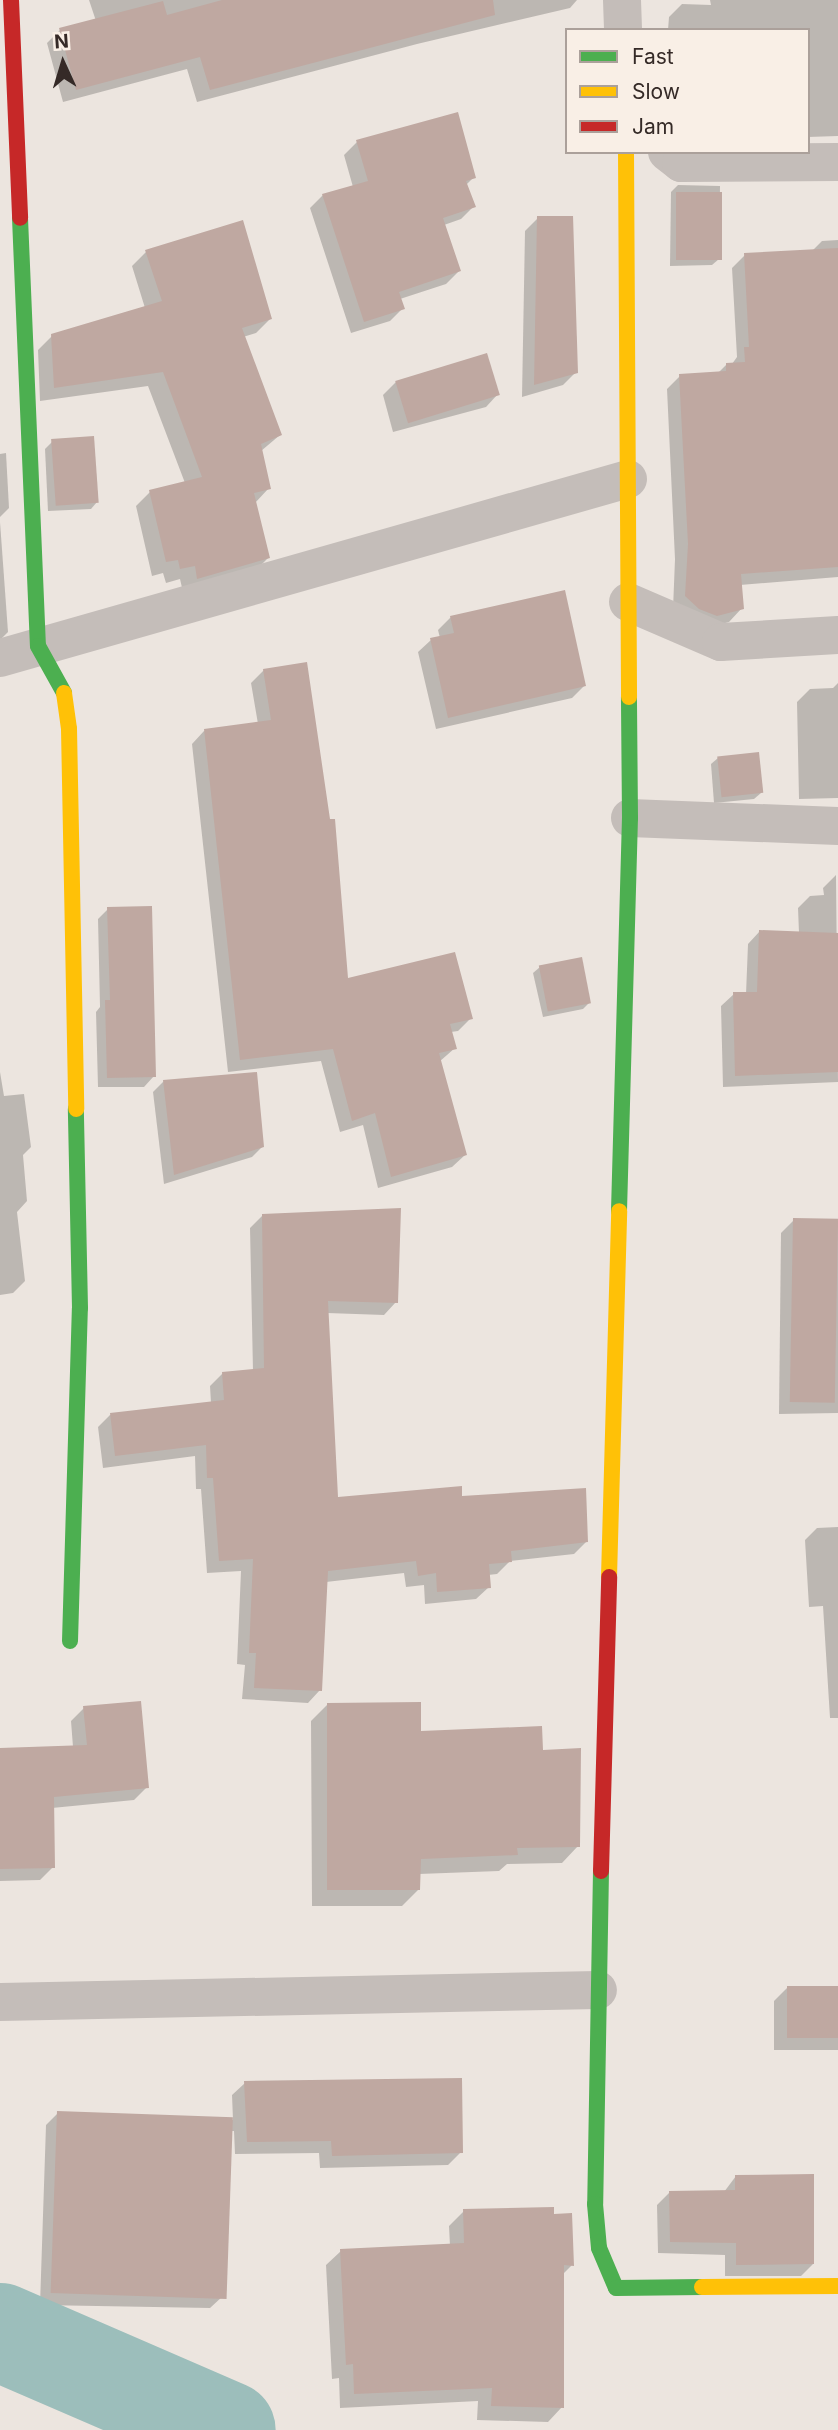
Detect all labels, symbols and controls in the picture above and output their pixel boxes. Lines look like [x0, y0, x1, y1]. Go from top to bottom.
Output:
north arrow [28, 28, 98, 98]
legend [565, 28, 810, 154]
text: N [53, 30, 70, 54]
text: Fast [632, 44, 674, 69]
text: Slow [632, 79, 680, 104]
text: Jam [632, 114, 674, 139]

